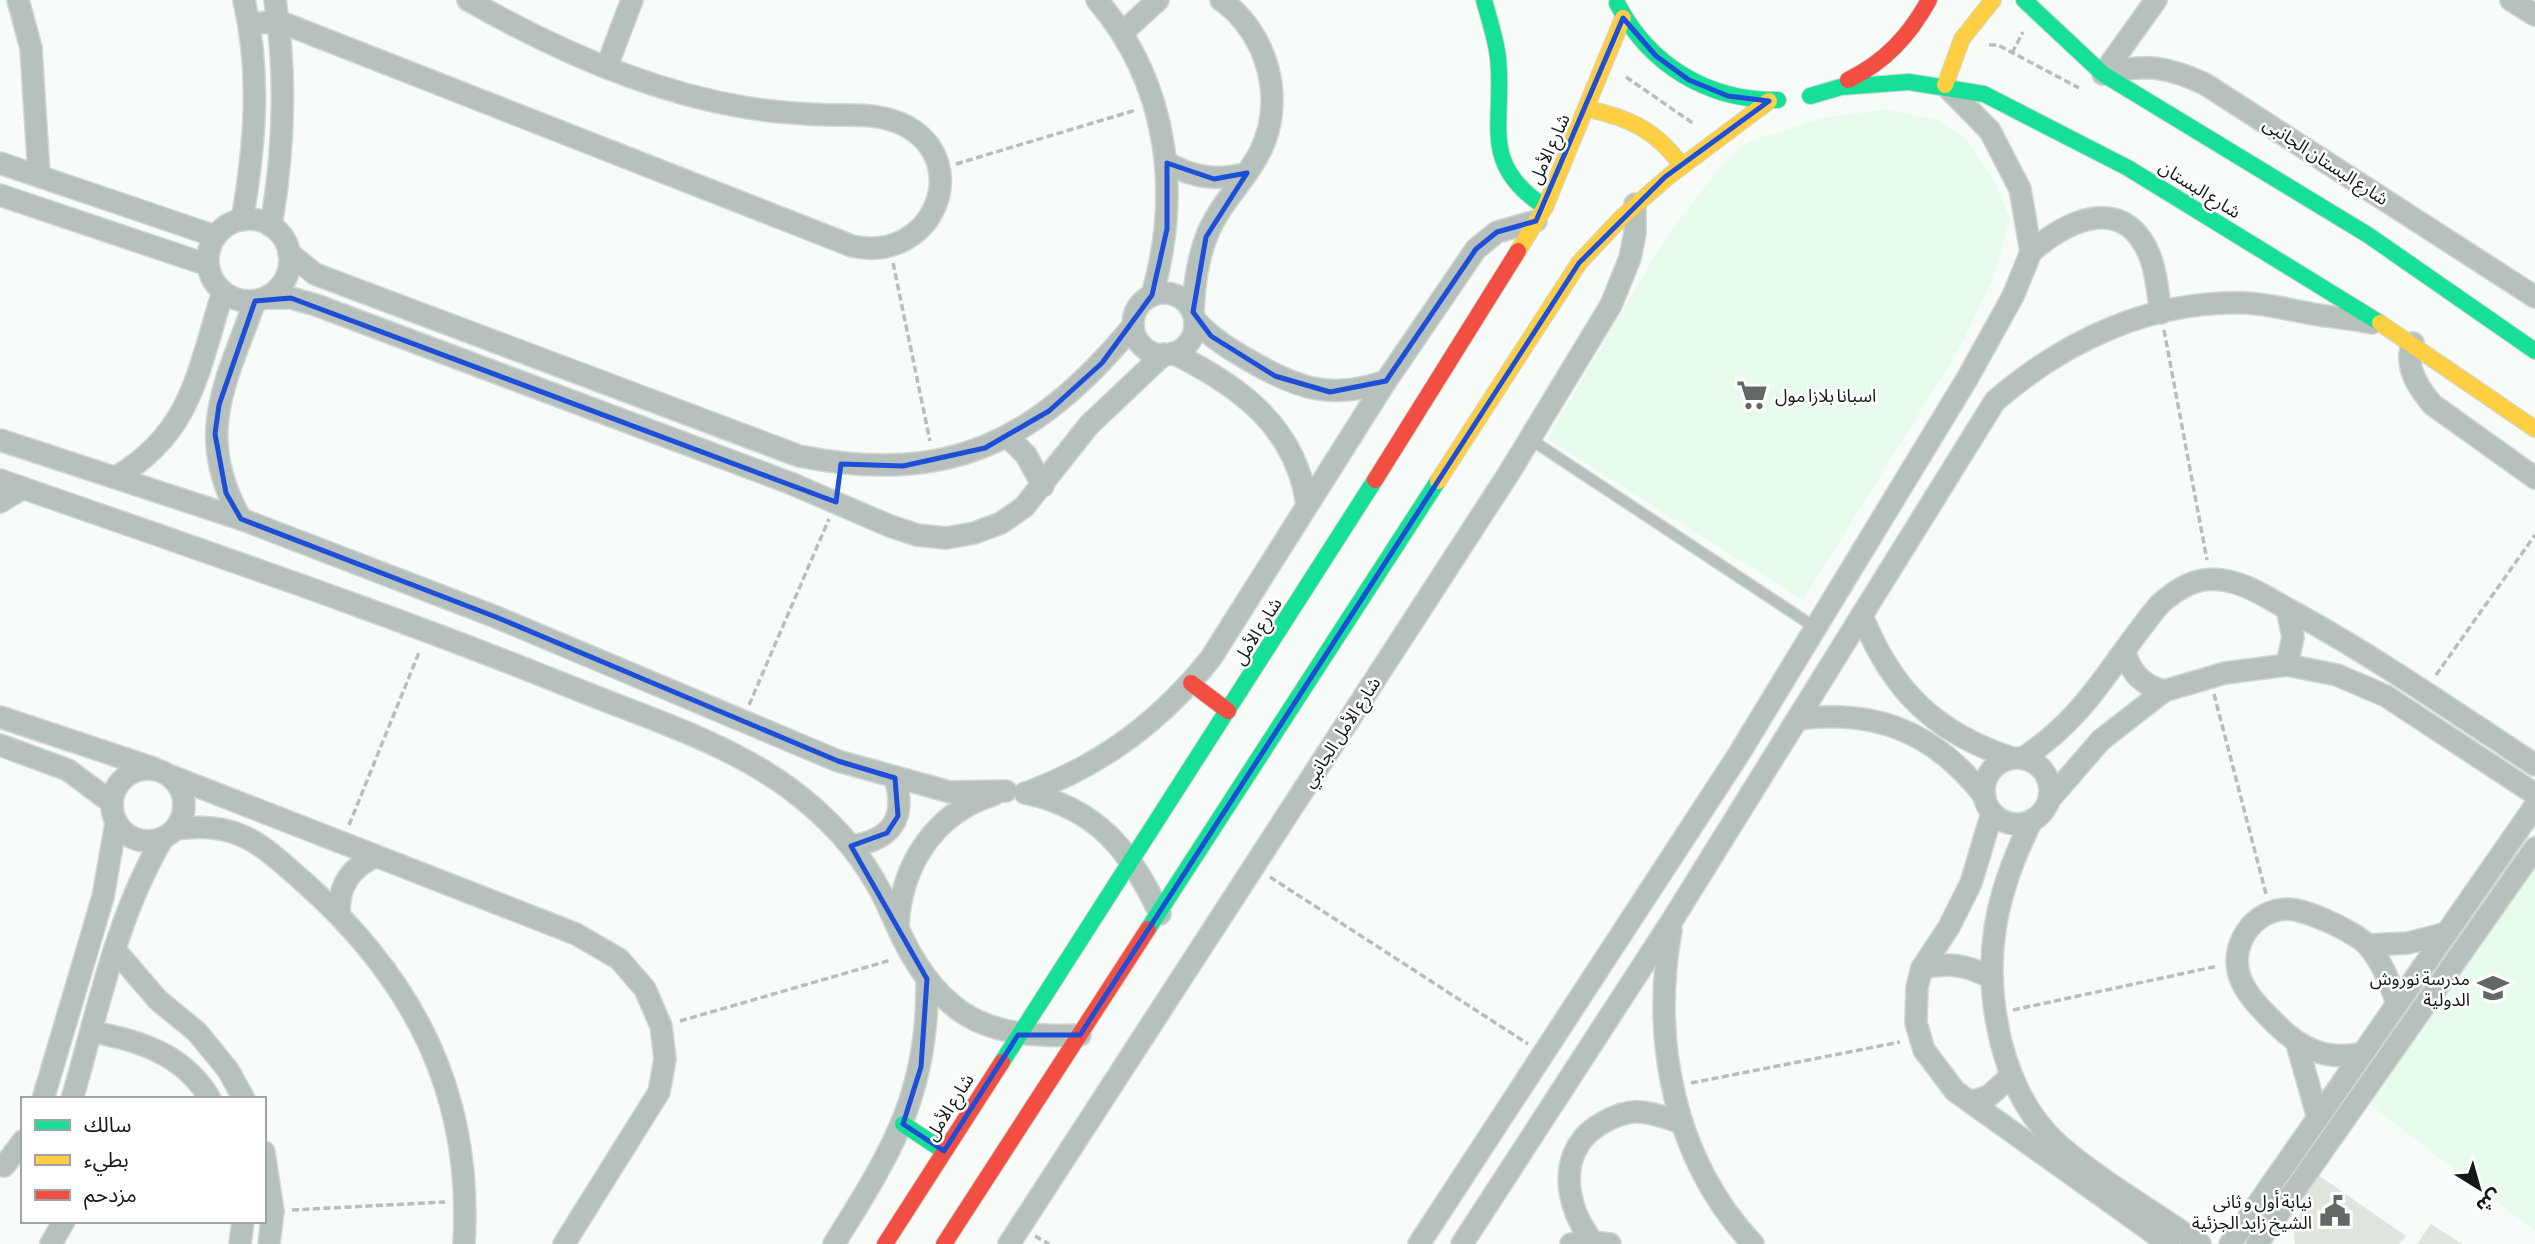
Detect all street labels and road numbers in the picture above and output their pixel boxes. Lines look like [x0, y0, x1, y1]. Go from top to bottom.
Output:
street label: شارع الأمل [1524, 111, 1577, 189]
street label: شارع البستان الجانبى [2257, 113, 2392, 213]
street label: شارع البستان [2153, 156, 2245, 226]
street label: شارع الأمل [1228, 594, 1289, 670]
street label: شارع الأمل الجانبي [1298, 673, 1388, 793]
street label: شارع الأمل [920, 1070, 981, 1146]

